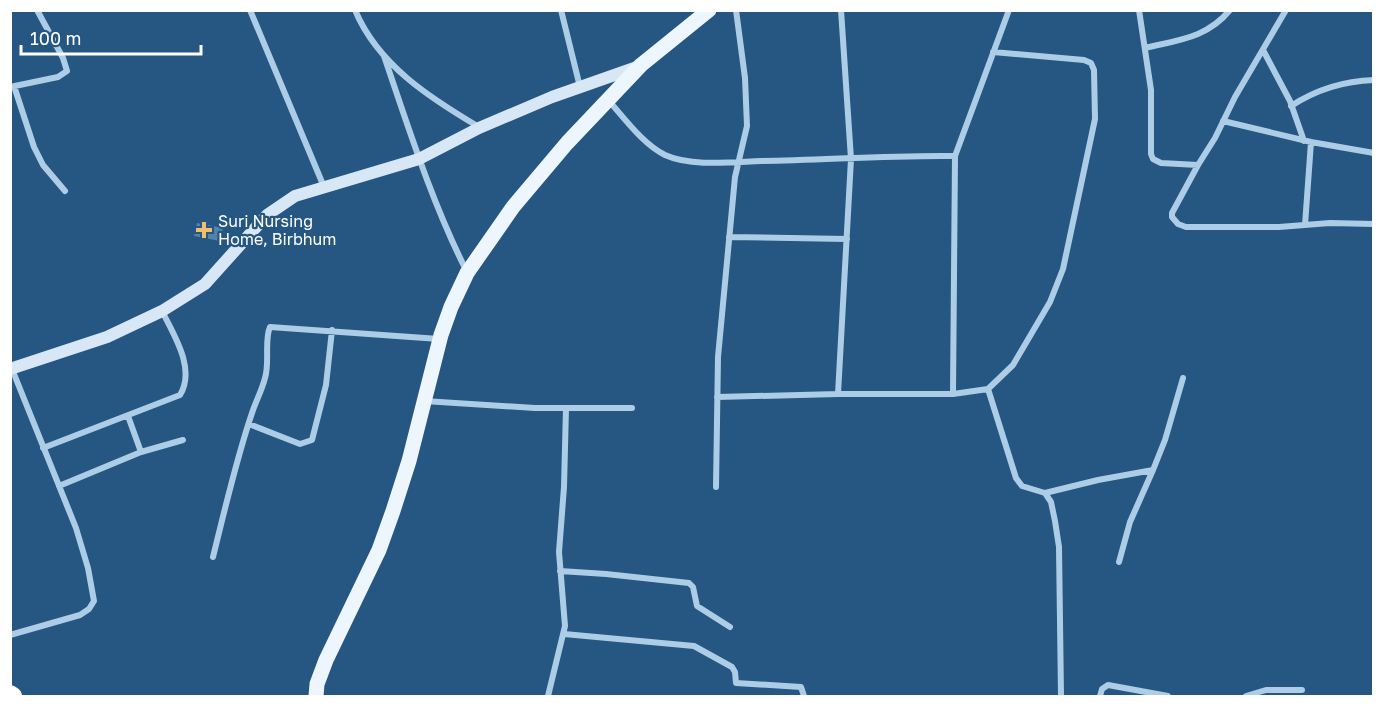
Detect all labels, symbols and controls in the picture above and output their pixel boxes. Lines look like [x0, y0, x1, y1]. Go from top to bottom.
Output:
scale bar [21, 18, 201, 56]
text: 100 m [30, 27, 81, 49]
place label: Suri Nursing Home, Birbhum [218, 211, 336, 249]
marker: Suri Nursing Home, Birbhum [195, 221, 213, 239]

